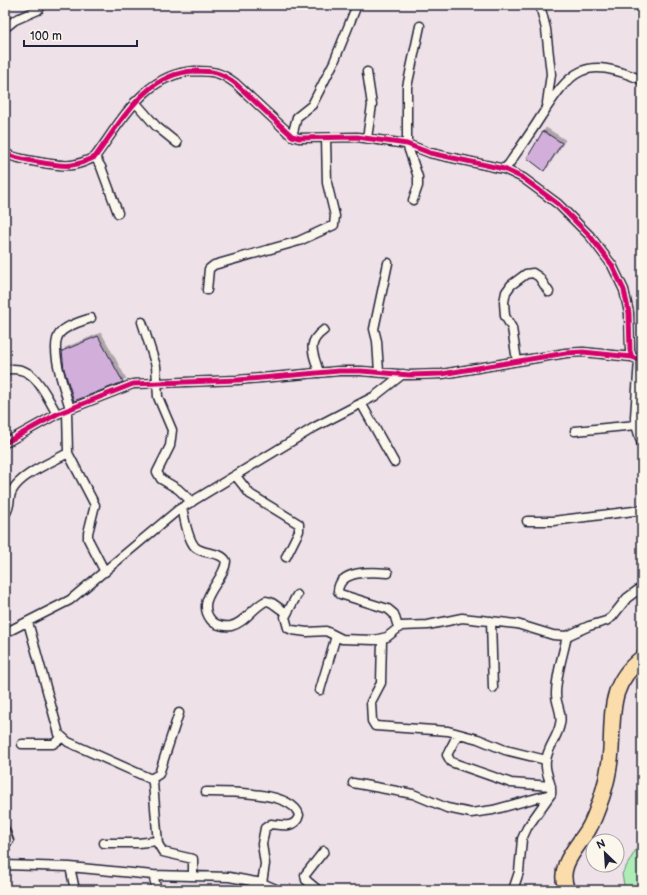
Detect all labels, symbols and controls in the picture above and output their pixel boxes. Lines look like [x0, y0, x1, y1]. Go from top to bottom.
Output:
scale bar [24, 22, 137, 48]
text: 100 m [30, 29, 62, 44]
north arrow [585, 833, 625, 873]
text: N [594, 837, 607, 852]

